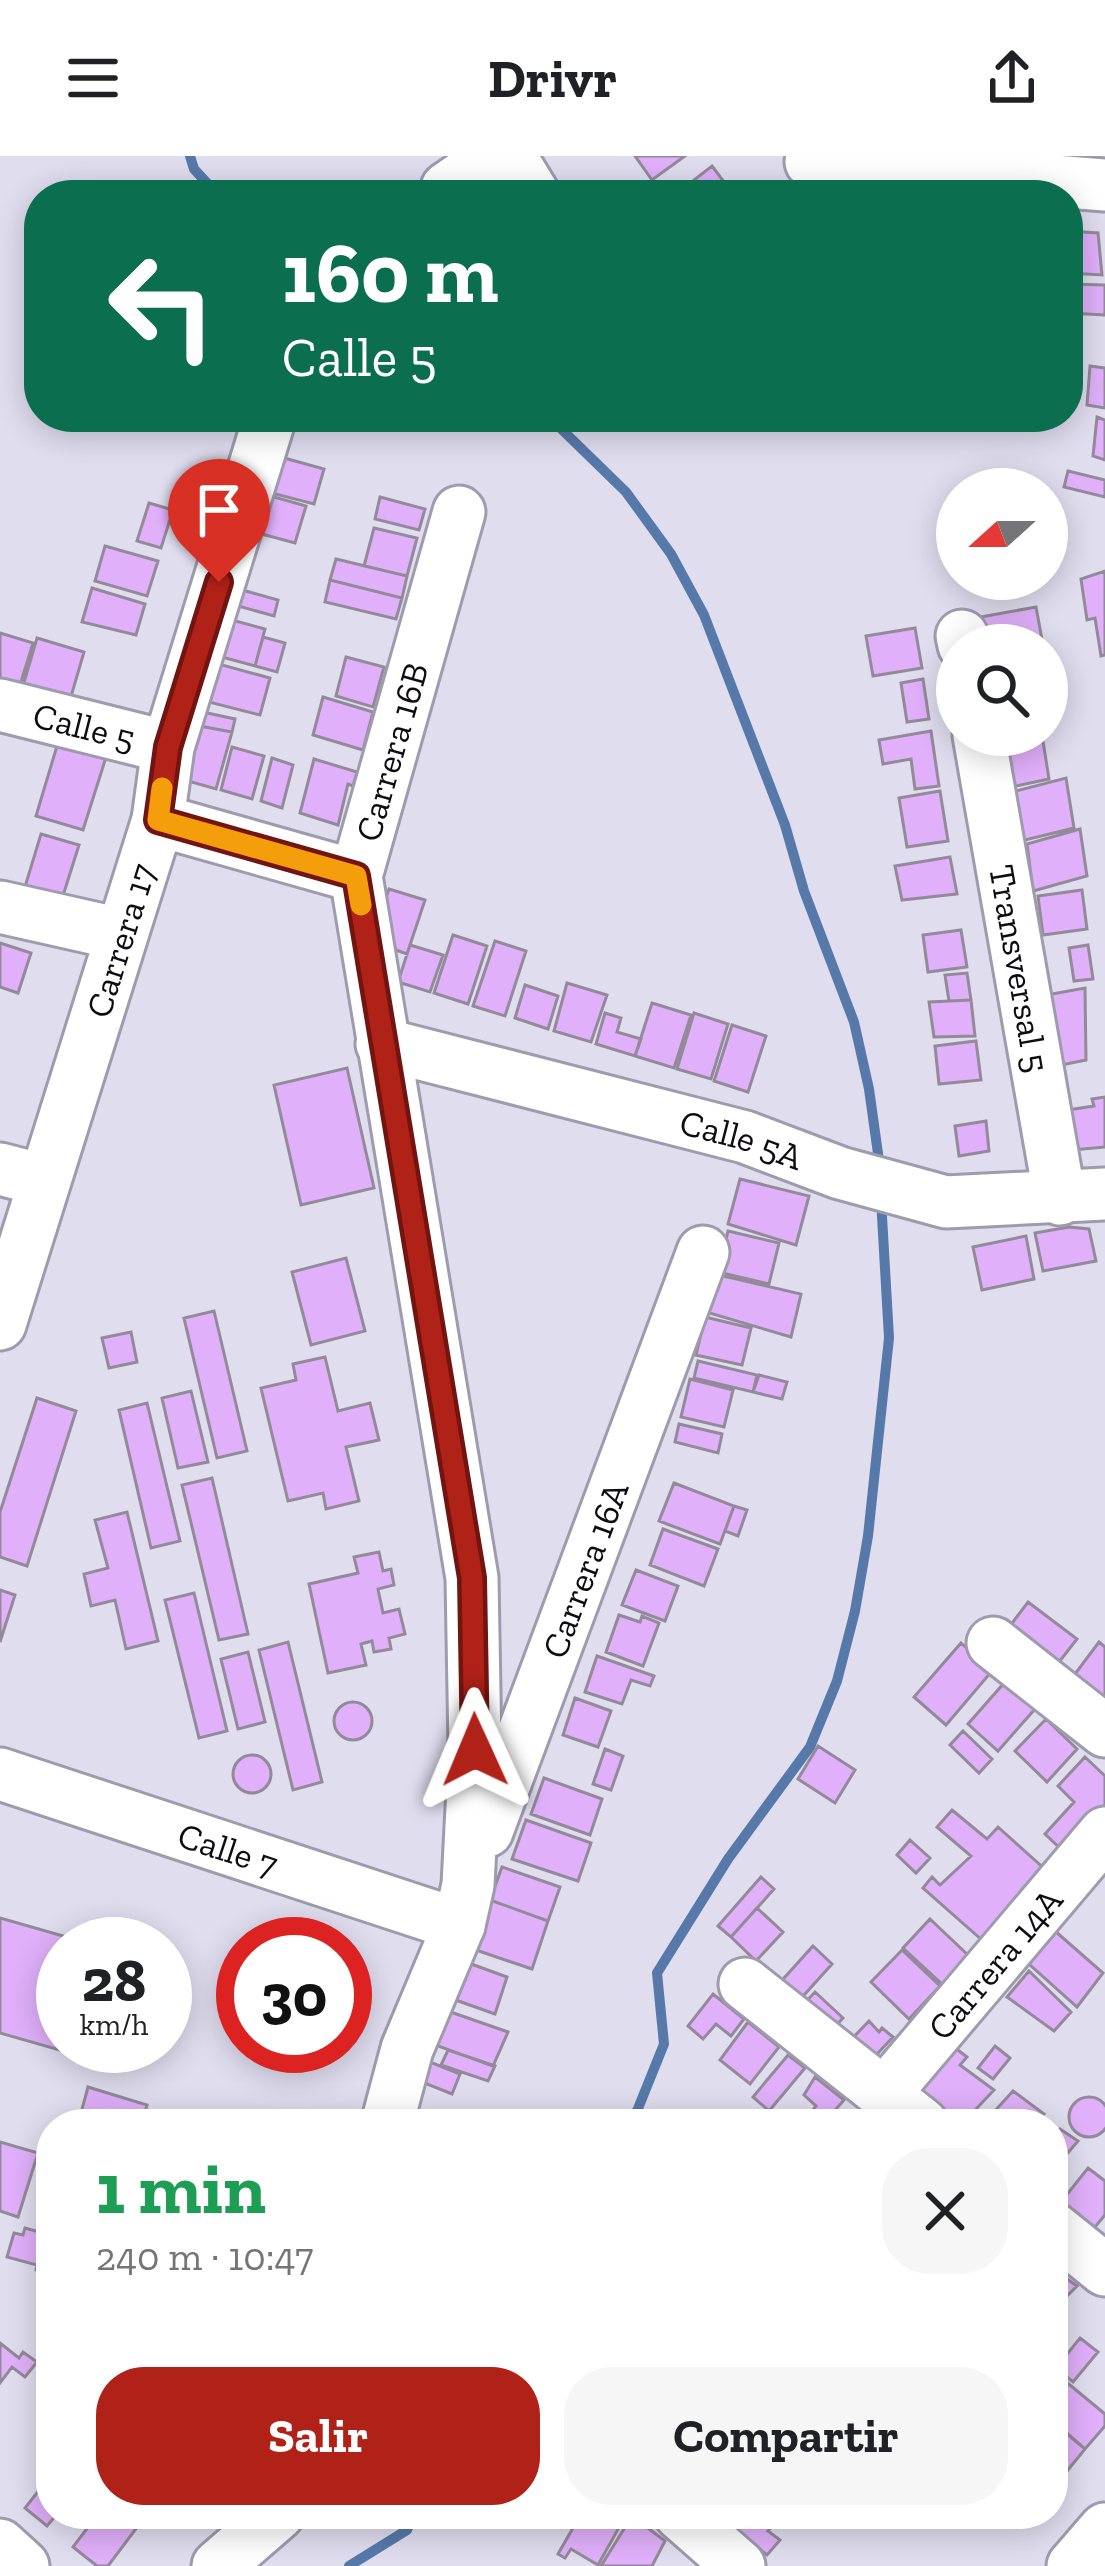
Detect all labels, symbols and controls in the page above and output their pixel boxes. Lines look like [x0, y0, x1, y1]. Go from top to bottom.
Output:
icon: menu [60, 45, 126, 111]
icon: share [979, 45, 1045, 111]
text: Drivr [488, 46, 617, 111]
text: 160 m [282, 223, 499, 324]
icon: left [84, 228, 240, 384]
text: Calle 5 [282, 325, 437, 390]
pin [168, 459, 270, 582]
north arrow [936, 468, 1068, 600]
map controls [936, 468, 1068, 756]
icon: arrive [186, 477, 252, 543]
button: search [936, 624, 1068, 756]
street label: Carrera 16B [346, 658, 437, 846]
street label: Calle 5 [29, 693, 140, 760]
street label: Carrera 17 [76, 858, 165, 1023]
street label: Transversal 5 [980, 861, 1058, 1076]
street label: Calle 5A [676, 1100, 810, 1179]
street label: Carrera 16A [533, 1475, 638, 1664]
position arrow [412, 1687, 538, 1813]
street label: Calle 7 [173, 1813, 283, 1886]
street label: Carrera 14A [919, 1879, 1072, 2048]
speed limit sign: 30 [216, 1917, 372, 2073]
text: 28 [82, 1944, 146, 2016]
text: km/h [80, 2007, 148, 2043]
text: 1 min [96, 2145, 266, 2231]
button: close [882, 2148, 1008, 2274]
text: 240 m · 10:47 [96, 2233, 313, 2280]
button: Salir [96, 2367, 540, 2505]
button: Compartir [564, 2367, 1008, 2505]

